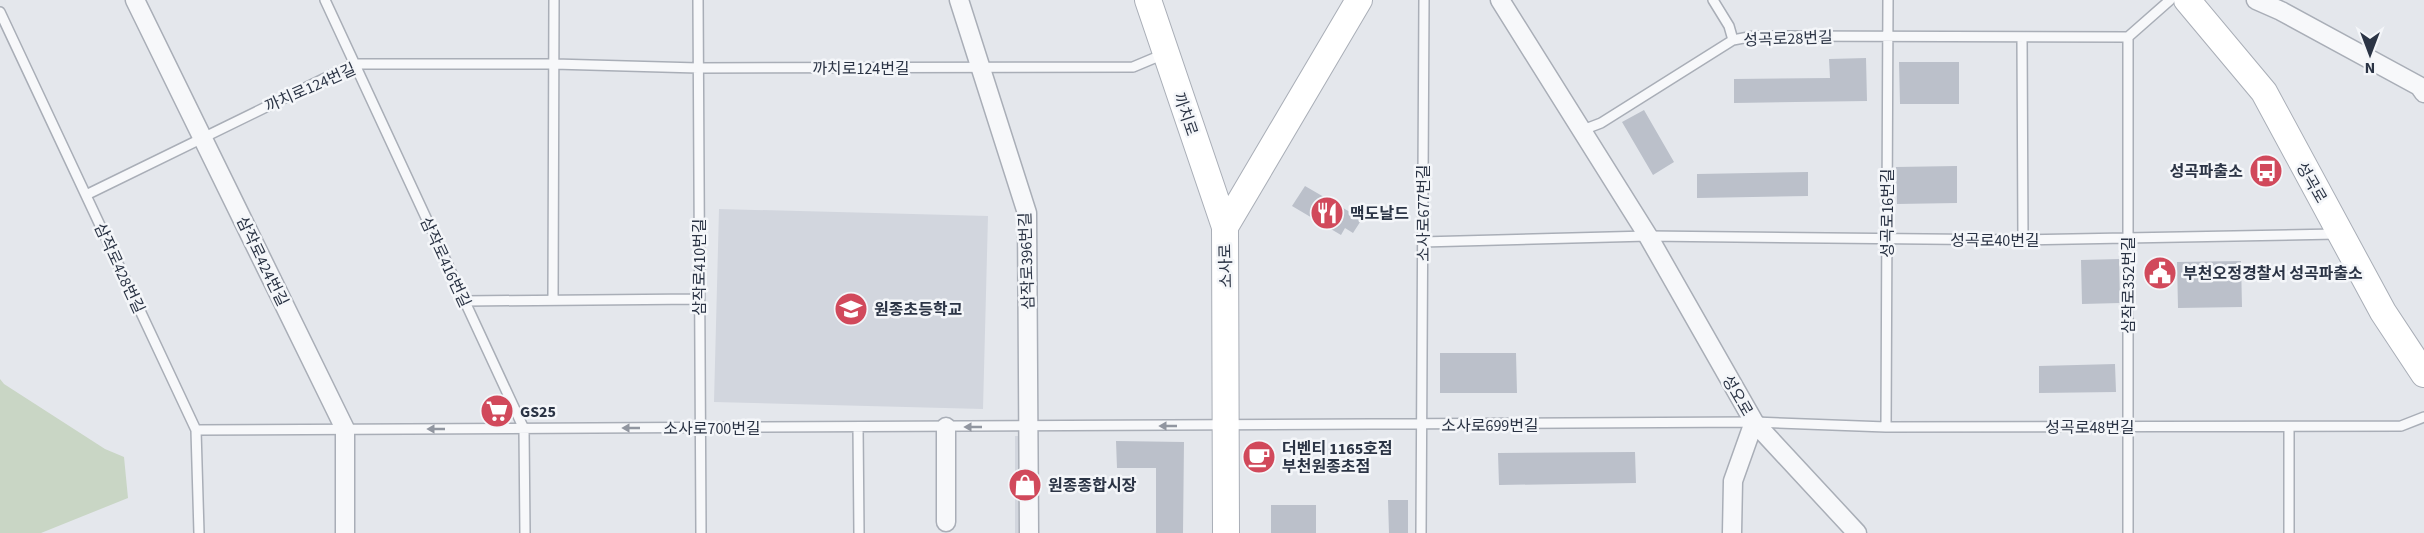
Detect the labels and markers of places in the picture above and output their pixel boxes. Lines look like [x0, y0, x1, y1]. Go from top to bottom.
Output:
bus stop icon: 성곡파출소 [2248, 153, 2284, 189]
place label: 성곡파출소 [2169, 161, 2243, 183]
restaurant icon: 맥도날드 [1309, 195, 1345, 231]
place label: 맥도날드 [1350, 203, 1409, 225]
public building icon: 부천오정경찰서 성곡파출소 [2142, 255, 2178, 291]
place label: 부천오정경찰서 성곡파출소 [2183, 263, 2363, 285]
school or university icon: 원종초등학교 [833, 291, 869, 327]
place label: 원종초등학교 [874, 299, 963, 321]
supermarket icon: GS25 [479, 393, 515, 429]
place label: GS25 [520, 401, 556, 423]
place label: 더벤티 1165호점 부천원종초점 [1282, 438, 1393, 478]
cafe icon: 더벤티 1165호점 부천원종초점 [1241, 439, 1277, 475]
shop icon: 원종종합시장 [1007, 467, 1043, 503]
place label: 원종종합시장 [1048, 475, 1137, 497]

